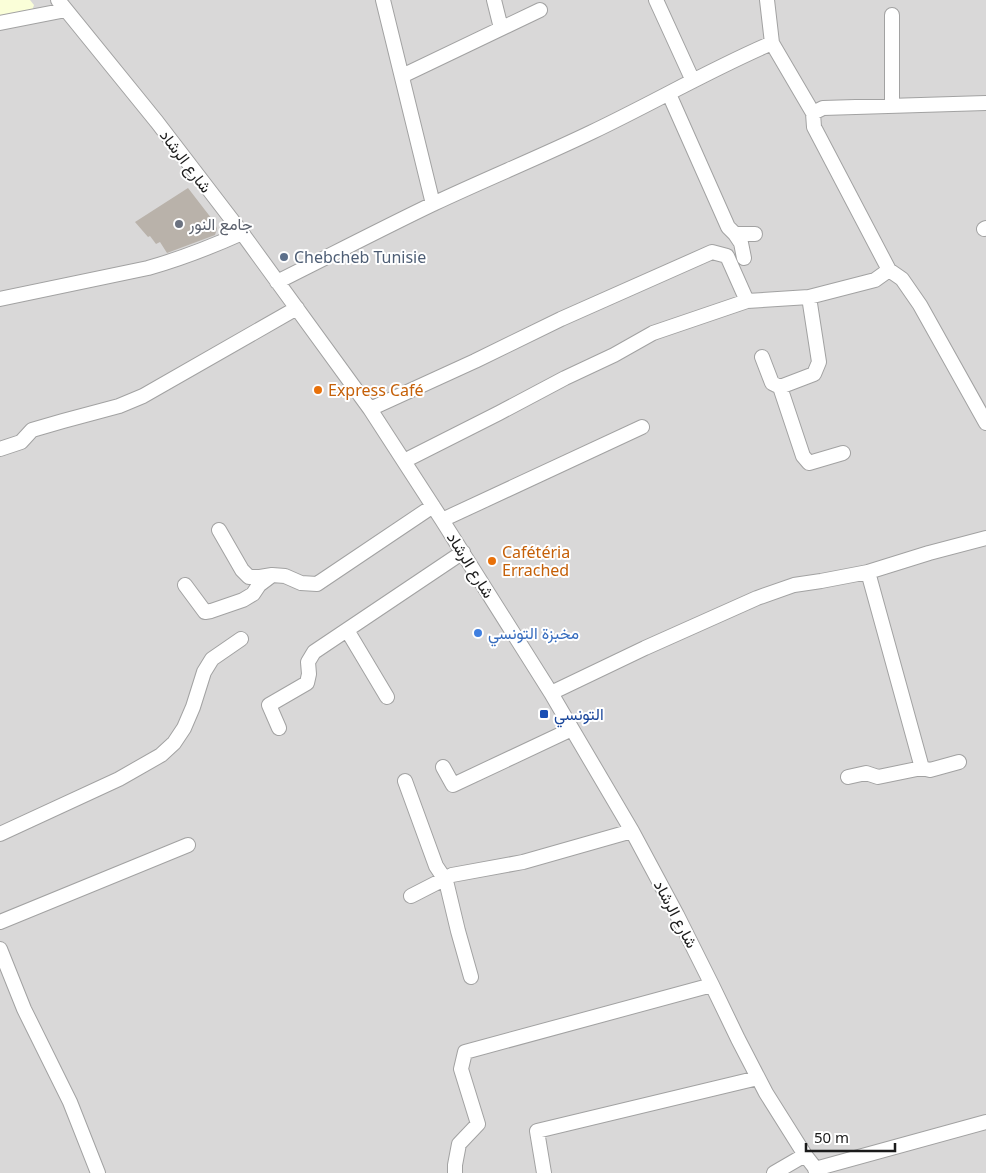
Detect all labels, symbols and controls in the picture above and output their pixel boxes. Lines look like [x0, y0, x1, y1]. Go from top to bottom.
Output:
street label: شارع الرشاد [154, 125, 217, 198]
place label: جامع النور [188, 213, 253, 236]
marker: جامع النور [173, 218, 185, 230]
place label: Chebcheb Tunisie [294, 246, 426, 268]
marker: Chebcheb Tunisie [278, 251, 290, 263]
place label: Express Café [328, 379, 424, 401]
marker: Express Café [312, 384, 324, 396]
street label: شارع الرشاد [441, 528, 500, 603]
place label: Cafétéria Errached [502, 541, 570, 581]
marker: Cafétéria Errached [486, 555, 498, 567]
place label: مخبزة التونسي [488, 622, 579, 647]
marker: مخبزة التونسي [472, 627, 484, 639]
place label: التونسي [554, 703, 604, 728]
marker: التونسي [538, 708, 550, 720]
street label: شارع الرشاد [648, 876, 703, 952]
scale bar [806, 1120, 895, 1152]
text: 50 m [814, 1127, 849, 1147]

